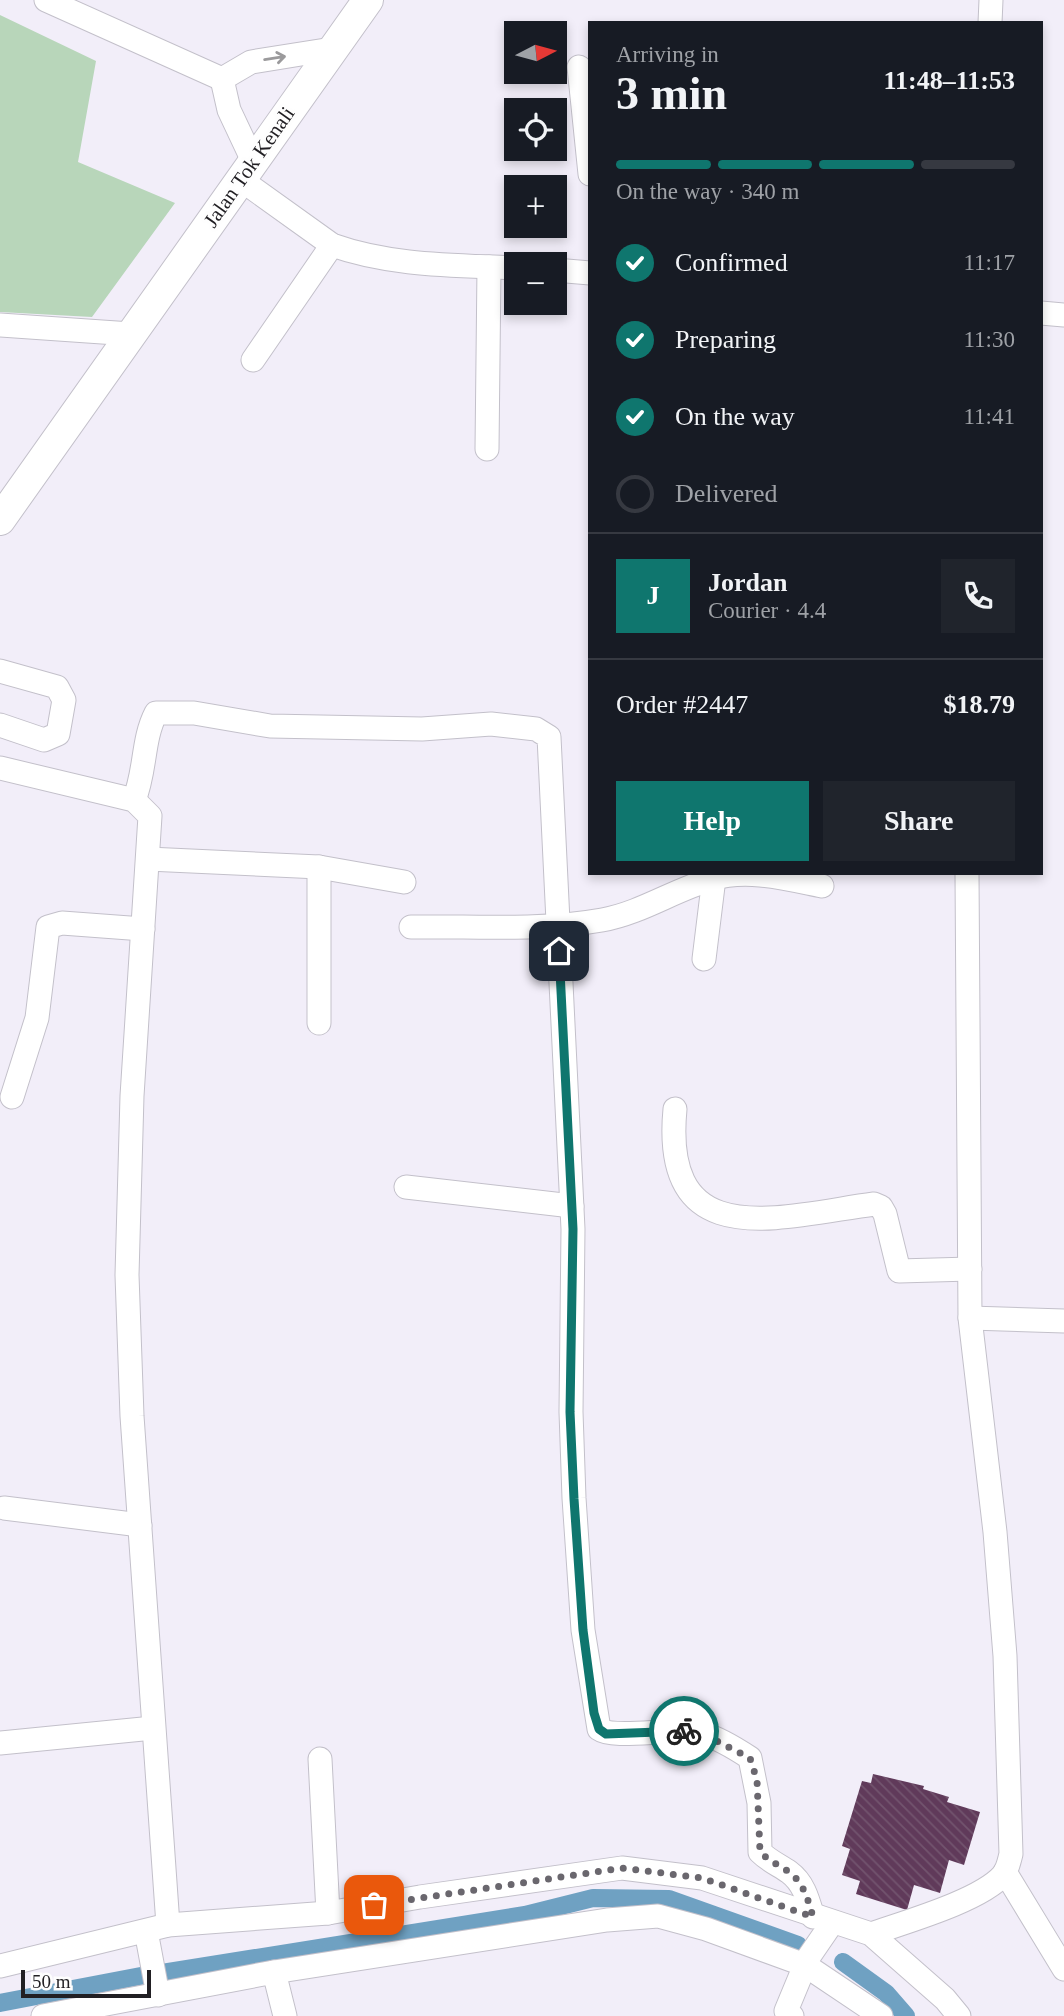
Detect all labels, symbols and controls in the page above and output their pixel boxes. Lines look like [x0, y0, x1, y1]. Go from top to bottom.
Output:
north arrow [504, 21, 567, 84]
map controls [504, 21, 567, 315]
text: Arriving in [616, 42, 719, 67]
one-way arrow [263, 51, 286, 64]
text: 11:48–11:53 [884, 66, 1015, 95]
text: 3 min [616, 68, 727, 119]
button: locate [504, 98, 567, 161]
street label: Jalan Tok Kenali [199, 102, 300, 232]
button: + [504, 175, 567, 238]
text: On the way · 340 m [616, 179, 799, 204]
icon: check [616, 244, 654, 282]
text: Confirmed [675, 248, 788, 277]
text: 11:17 [963, 250, 1015, 275]
button: − [504, 252, 567, 315]
icon: check [616, 321, 654, 359]
text: Preparing [675, 325, 776, 354]
text: 11:30 [963, 327, 1015, 352]
icon: check [616, 398, 654, 436]
text: On the way [675, 402, 795, 431]
text: 11:41 [963, 404, 1015, 429]
text: Delivered [675, 479, 778, 508]
button: phone [941, 559, 1015, 633]
text: Jordan [708, 568, 787, 597]
text: J [647, 581, 660, 610]
text: Courier · 4.4 [708, 598, 826, 623]
text: Order #2447 [616, 690, 748, 719]
text: $18.79 [944, 690, 1015, 719]
button: Help [616, 781, 809, 861]
button: Share [823, 781, 1015, 861]
pin [529, 921, 589, 981]
icon: home [540, 932, 578, 970]
courier [649, 1696, 719, 1766]
icon: bike [665, 1712, 703, 1750]
pin [344, 1875, 404, 1935]
icon: bag [355, 1886, 393, 1924]
scale bar [21, 1967, 150, 1999]
text: 50 m [32, 1971, 71, 1992]

